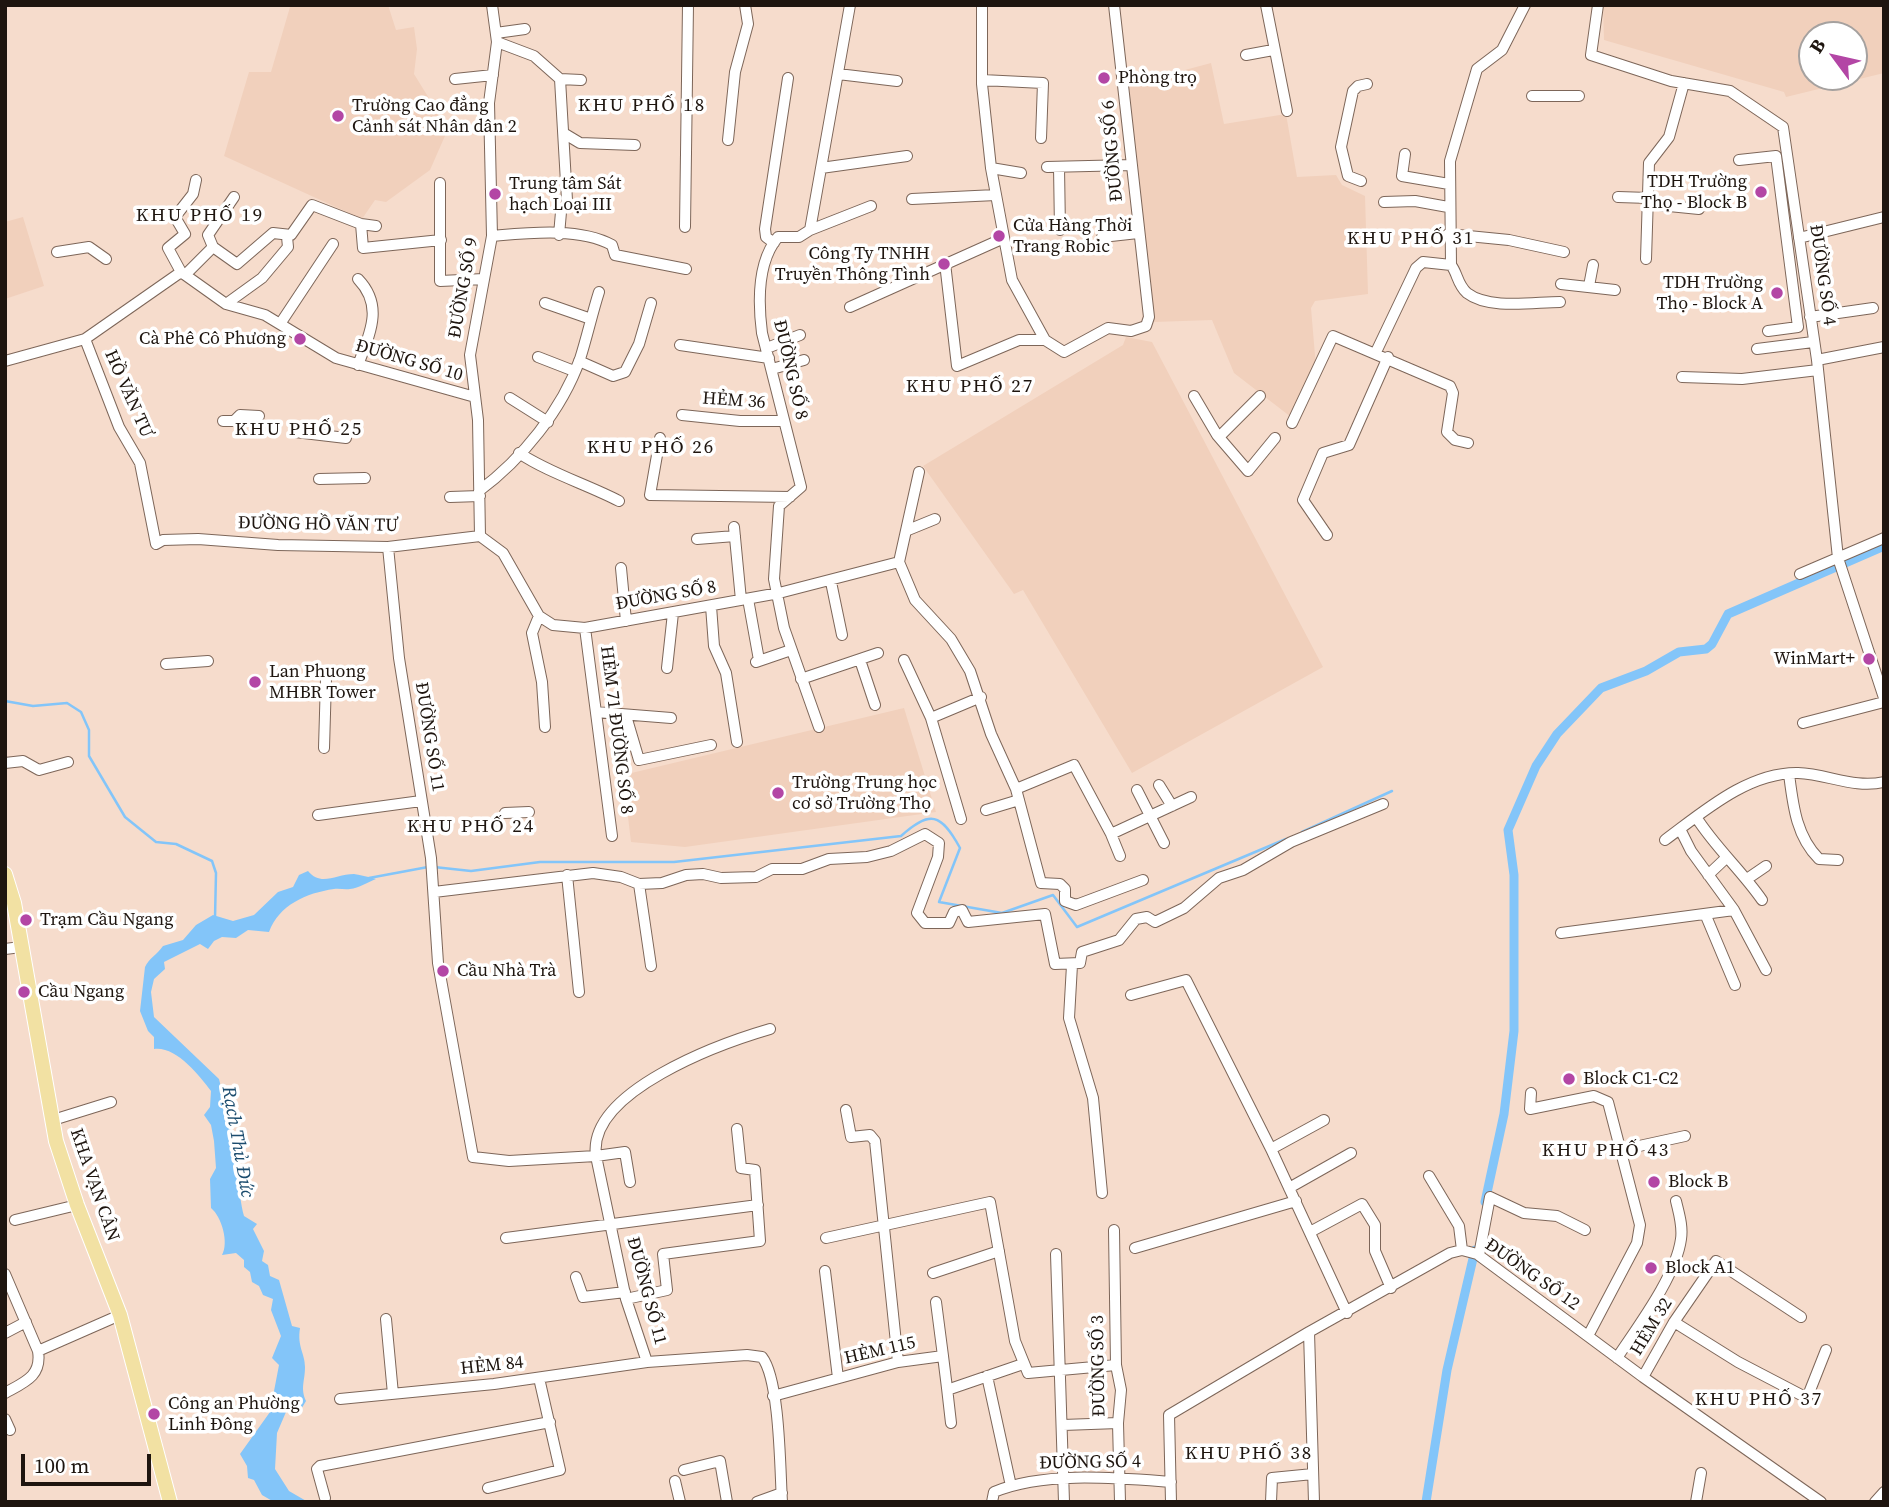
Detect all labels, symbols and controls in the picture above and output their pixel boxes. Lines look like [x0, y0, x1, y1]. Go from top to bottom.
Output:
north arrow [1798, 21, 1868, 91]
text: B [1803, 33, 1831, 58]
place label: Phòng trọ [1118, 67, 1197, 89]
marker: Phòng trọ [1096, 70, 1112, 86]
place label: Trường Cao đẳng Cảnh sát Nhân dân 2 [352, 95, 517, 138]
district label: KHU PHỐ 18 [579, 95, 705, 117]
street label: ĐƯỜNG SỐ 6 [1098, 99, 1128, 203]
marker: Trường Cao đẳng Cảnh sát Nhân dân 2 [330, 108, 346, 124]
place label: TDH Trường Thọ - Block B [1641, 171, 1747, 214]
place label: Trung tâm Sát hạch Loại III [509, 173, 621, 216]
marker: TDH Trường Thọ - Block B [1753, 184, 1769, 200]
marker: Trung tâm Sát hạch Loại III [487, 186, 503, 202]
district label: KHU PHỐ 19 [137, 205, 263, 227]
place label: Cửa Hàng Thời Trang Robic [1013, 215, 1132, 258]
street label: ĐƯỜNG SỐ 4 [1804, 223, 1840, 327]
marker: Cửa Hàng Thời Trang Robic [991, 228, 1007, 244]
district label: KHU PHỐ 31 [1348, 228, 1474, 250]
street label: ĐƯỜNG SỐ 9 [445, 236, 483, 340]
place label: Công Ty TNHH Truyền Thông Tình [775, 243, 930, 286]
marker: Công Ty TNHH Truyền Thông Tình [936, 256, 952, 272]
place label: TDH Trường Thọ - Block A [1656, 272, 1763, 314]
marker: TDH Trường Thọ - Block A [1769, 285, 1785, 301]
street label: ĐƯỜNG SỐ 8 [768, 318, 812, 422]
place label: Cà Phê Cô Phương [139, 328, 286, 350]
marker: Cà Phê Cô Phương [292, 331, 308, 347]
street label: ĐƯỜNG SỐ 10 [353, 335, 465, 387]
street label: HỒ VĂN TƯ [99, 347, 157, 441]
district label: KHU PHỐ 27 [907, 376, 1033, 398]
street label: HẺM 36 [702, 388, 766, 414]
district label: KHU PHỐ 25 [236, 419, 362, 441]
district label: KHU PHỐ 26 [588, 437, 714, 459]
street label: ĐƯỜNG HỒ VĂN TƯ [238, 513, 398, 537]
street label: ĐƯỜNG SỐ 8 [614, 577, 718, 615]
street label: HẺM 71 ĐƯỜNG SỐ 8 [595, 645, 637, 815]
place label: WinMart+ [1773, 648, 1855, 670]
marker: WinMart+ [1861, 651, 1877, 667]
place label: Lan Phuong MHBR Tower [269, 661, 376, 704]
marker: Lan Phuong MHBR Tower [247, 674, 263, 690]
street label: ĐƯỜNG SỐ 11 [410, 681, 448, 793]
place label: Trường Trung học cơ sở Trường Thọ [792, 772, 937, 814]
marker: Trường Trung học cơ sở Trường Thọ [770, 785, 786, 801]
district label: KHU PHỐ 24 [408, 816, 534, 838]
place label: Trạm Cầu Ngang [40, 909, 174, 931]
marker: Trạm Cầu Ngang [18, 912, 34, 928]
place label: Cầu Nhà Trà [457, 960, 557, 982]
marker: Cầu Nhà Trà [435, 963, 451, 979]
place label: Cầu Ngang [38, 981, 124, 1003]
marker: Cầu Ngang [16, 984, 32, 1000]
place label: Block C1-C2 [1583, 1068, 1679, 1090]
marker: Block C1-C2 [1561, 1071, 1577, 1087]
water label: Rạch Thủ Đức [216, 1085, 258, 1199]
street label: KHA VẠN CÂN [65, 1126, 123, 1244]
district label: KHU PHỐ 43 [1543, 1140, 1669, 1162]
place label: Block B [1668, 1171, 1728, 1193]
marker: Block B [1646, 1174, 1662, 1190]
street label: ĐƯỜNG SỐ 12 [1480, 1234, 1584, 1316]
street label: ĐƯỜNG SỐ 11 [621, 1235, 671, 1347]
place label: Block A1 [1665, 1257, 1735, 1279]
marker: Block A1 [1643, 1260, 1659, 1276]
street label: HẺM 32 [1626, 1294, 1678, 1360]
street label: ĐƯỜNG SỐ 3 [1087, 1315, 1111, 1417]
street label: HẺM 115 [842, 1332, 918, 1370]
street label: HẺM 84 [459, 1352, 525, 1380]
district label: KHU PHỐ 37 [1696, 1389, 1822, 1411]
place label: Công an Phường Linh Đông [168, 1393, 300, 1436]
marker: Công an Phường Linh Đông [146, 1406, 162, 1422]
scale bar [24, 1440, 154, 1484]
district label: KHU PHỐ 38 [1186, 1443, 1312, 1465]
text: 100 m [34, 1451, 89, 1480]
street label: ĐƯỜNG SỐ 4 [1039, 1451, 1141, 1475]

